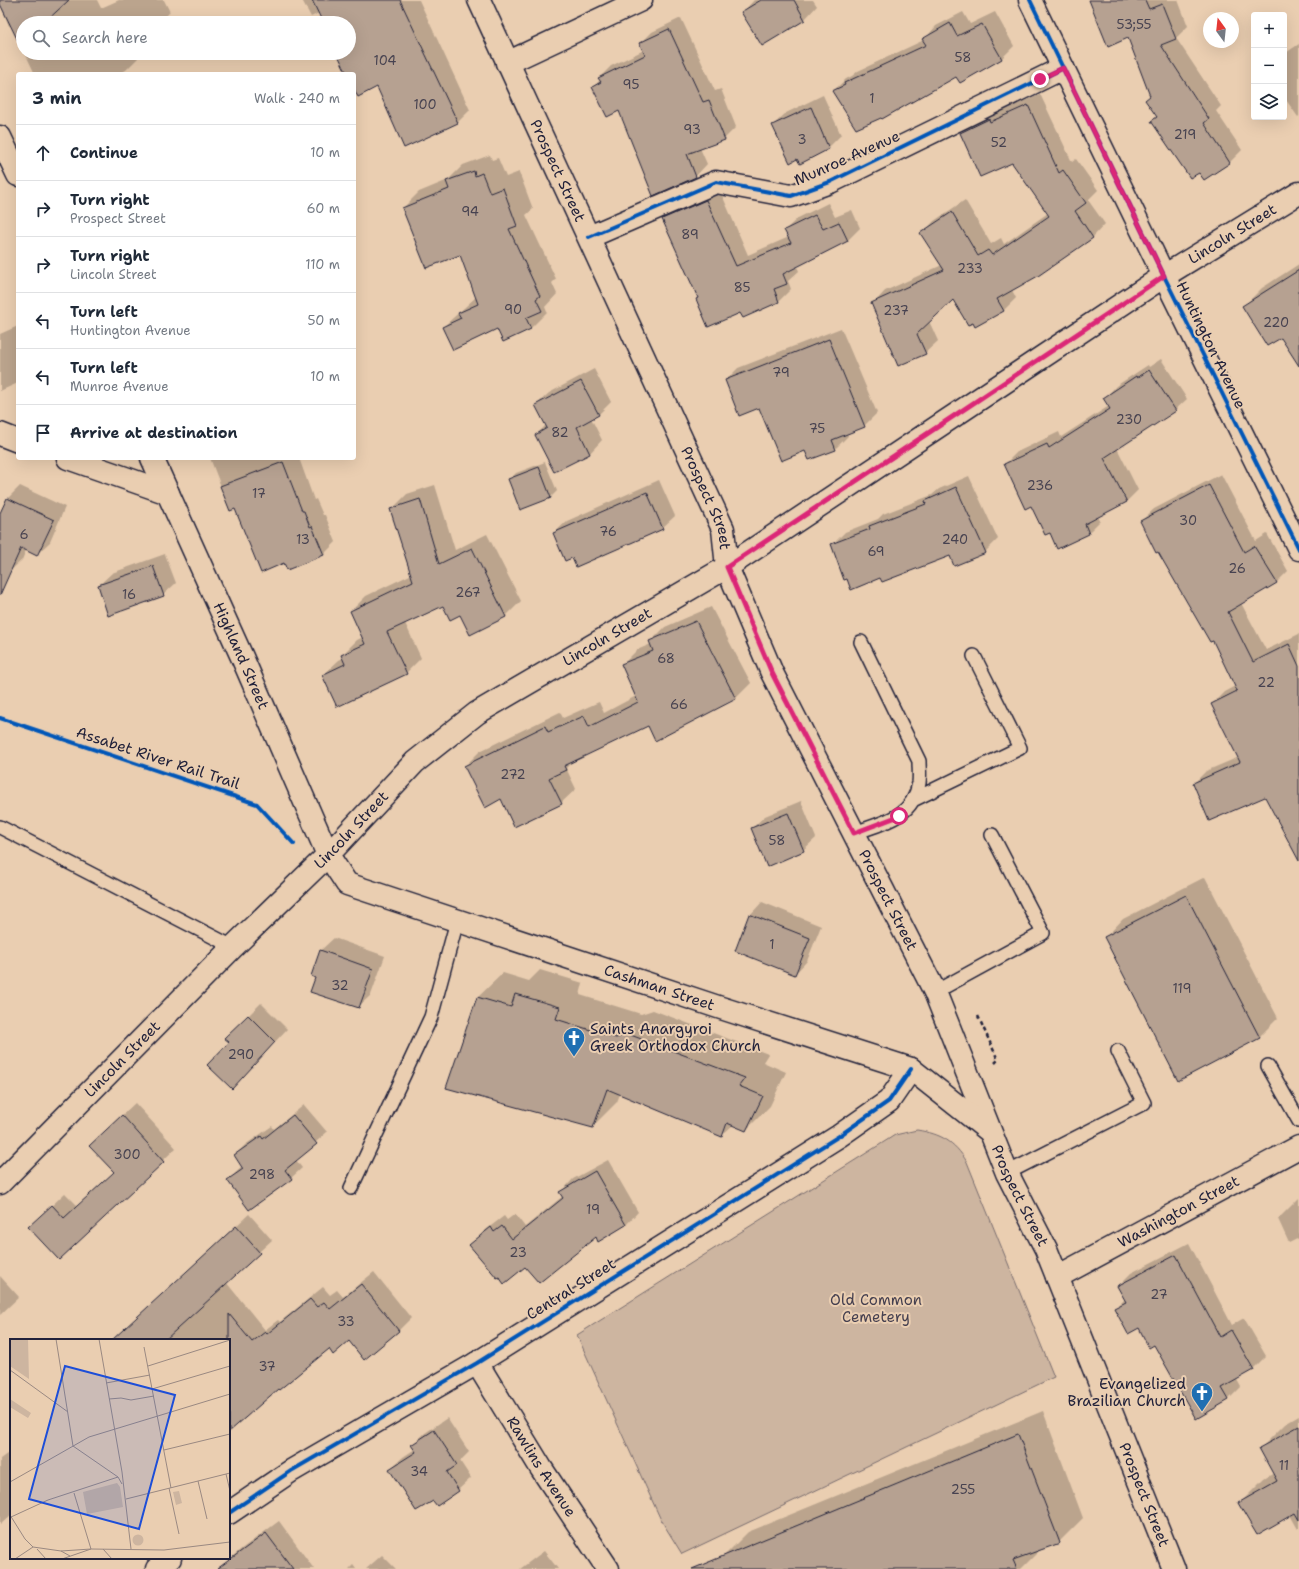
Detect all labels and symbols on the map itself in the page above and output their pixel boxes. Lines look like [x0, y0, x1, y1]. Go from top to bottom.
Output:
north arrow [1203, 12, 1239, 48]
house number: 53;55 [1117, 16, 1151, 33]
house number: 58 [955, 49, 971, 66]
house number: 104 [374, 52, 396, 69]
route end [1031, 70, 1049, 88]
house number: 95 [623, 76, 639, 93]
house number: 1 [869, 90, 875, 107]
house number: 100 [413, 96, 437, 113]
street label: Prospect Street [525, 116, 590, 225]
house number: 93 [683, 121, 701, 138]
street label: Munroe Avenue [791, 126, 903, 190]
house number: 219 [1174, 126, 1196, 143]
house number: 3 [797, 131, 807, 148]
house number: 52 [991, 134, 1007, 151]
street label: Lincoln Street [1184, 199, 1280, 269]
house number: 94 [461, 203, 479, 220]
house number: 89 [681, 226, 699, 243]
house number: 233 [957, 260, 983, 277]
street label: Huntington Avenue [1171, 278, 1251, 412]
house number: 85 [734, 279, 750, 296]
house number: 90 [504, 301, 522, 318]
house number: 237 [883, 302, 909, 319]
house number: 220 [1263, 314, 1289, 331]
house number: 79 [772, 364, 790, 381]
house number: 230 [1116, 411, 1142, 428]
house number: 75 [809, 420, 825, 437]
house number: 82 [551, 424, 569, 441]
street label: Prospect Street [676, 443, 735, 551]
house number: 236 [1027, 477, 1053, 494]
house number: 17 [252, 485, 266, 502]
house number: 30 [1179, 512, 1197, 529]
house number: 76 [599, 523, 617, 540]
house number: 6 [19, 526, 29, 543]
house number: 13 [296, 531, 310, 548]
house number: 240 [942, 531, 968, 548]
house number: 69 [867, 543, 885, 560]
house number: 26 [1228, 560, 1246, 577]
house number: 267 [455, 584, 481, 601]
house number: 16 [122, 586, 136, 603]
street label: Highland Street [209, 599, 274, 712]
street label: Lincoln Street [559, 603, 655, 671]
house number: 68 [657, 650, 675, 667]
house number: 22 [1257, 674, 1275, 691]
house number: 66 [670, 696, 688, 713]
street label: Assabet River Rail Trail [74, 722, 243, 794]
house number: 272 [500, 766, 526, 783]
street label: Lincoln Street [310, 787, 393, 873]
route start [890, 807, 908, 825]
house number: 58 [769, 832, 785, 849]
street label: Prospect Street [854, 846, 922, 954]
house number: 1 [769, 936, 775, 953]
street label: Cashman Street [601, 960, 717, 1015]
house number: 32 [331, 977, 349, 994]
house number: 119 [1172, 980, 1192, 997]
street label: Lincoln Street [80, 1016, 165, 1102]
place label: Saints Anargyroi Greek Orthodox Church [590, 1019, 761, 1056]
church icon: Saints Anargyroi Greek Orthodox Church [561, 1025, 587, 1058]
house number: 290 [228, 1046, 254, 1063]
street label: Prospect Street [987, 1142, 1053, 1250]
house number: 300 [114, 1146, 140, 1163]
house number: 298 [249, 1166, 275, 1183]
street label: Washington Street [1114, 1171, 1243, 1253]
house number: 19 [586, 1201, 600, 1218]
house number: 23 [509, 1244, 527, 1261]
street label: Central Street [523, 1254, 619, 1324]
house number: 27 [1150, 1286, 1168, 1303]
park label: Old Common Cemetery [830, 1290, 922, 1327]
house number: 33 [337, 1313, 355, 1330]
inset map [10, 1339, 230, 1559]
house number: 37 [258, 1358, 276, 1375]
place label: Evangelized Brazilian Church [1067, 1374, 1186, 1411]
church icon: Evangelized Brazilian Church [1189, 1380, 1215, 1413]
street label: Rawlins Avenue [502, 1413, 581, 1521]
street label: Prospect Street [1114, 1440, 1174, 1550]
house number: 11 [1279, 1457, 1289, 1474]
house number: 34 [410, 1463, 428, 1480]
house number: 255 [951, 1481, 975, 1498]

